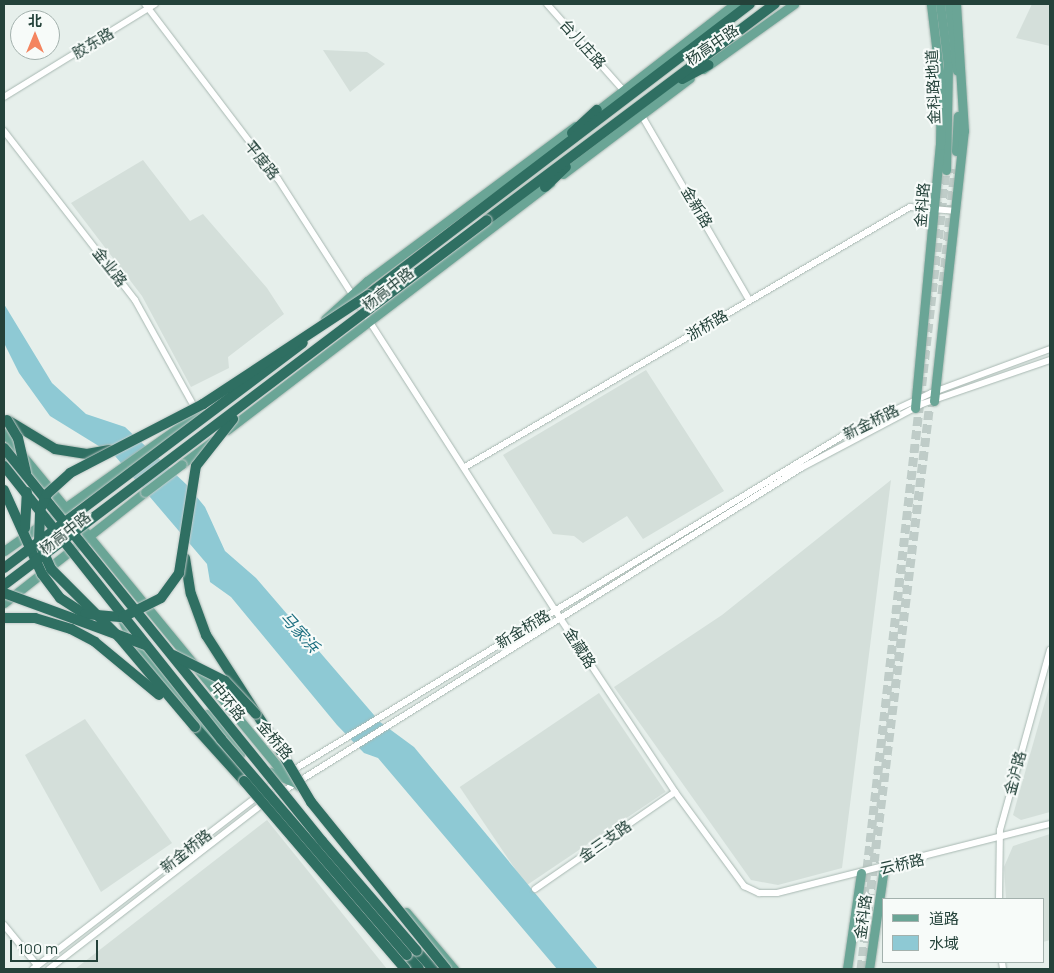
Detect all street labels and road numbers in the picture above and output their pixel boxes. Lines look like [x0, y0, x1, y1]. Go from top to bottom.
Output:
street label: 台儿庄路 [556, 16, 610, 72]
street label: 杨高中路 [682, 21, 742, 69]
street label: 胶东路 [69, 24, 117, 62]
street label: 金科路地道 [923, 49, 943, 125]
street label: 平度路 [241, 137, 283, 183]
street label: 金科路 [911, 182, 933, 228]
street label: 金新路 [678, 183, 716, 231]
street label: 金业路 [89, 244, 131, 290]
street label: 杨高中路 [359, 263, 417, 315]
street label: 浙桥路 [683, 306, 731, 344]
street label: 新金桥路 [840, 401, 902, 443]
street label: 杨高中路 [36, 507, 94, 559]
street label: 新金桥路 [493, 606, 553, 652]
street label: 金藏路 [560, 624, 600, 672]
street label: 中环路 [207, 678, 249, 724]
street label: 金桥路 [253, 717, 297, 763]
street label: 金沪路 [1000, 749, 1030, 797]
street label: 金三支路 [575, 816, 635, 866]
street label: 新金桥路 [157, 825, 215, 877]
street label: 云桥路 [878, 850, 926, 878]
street label: 金科路 [851, 893, 875, 941]

